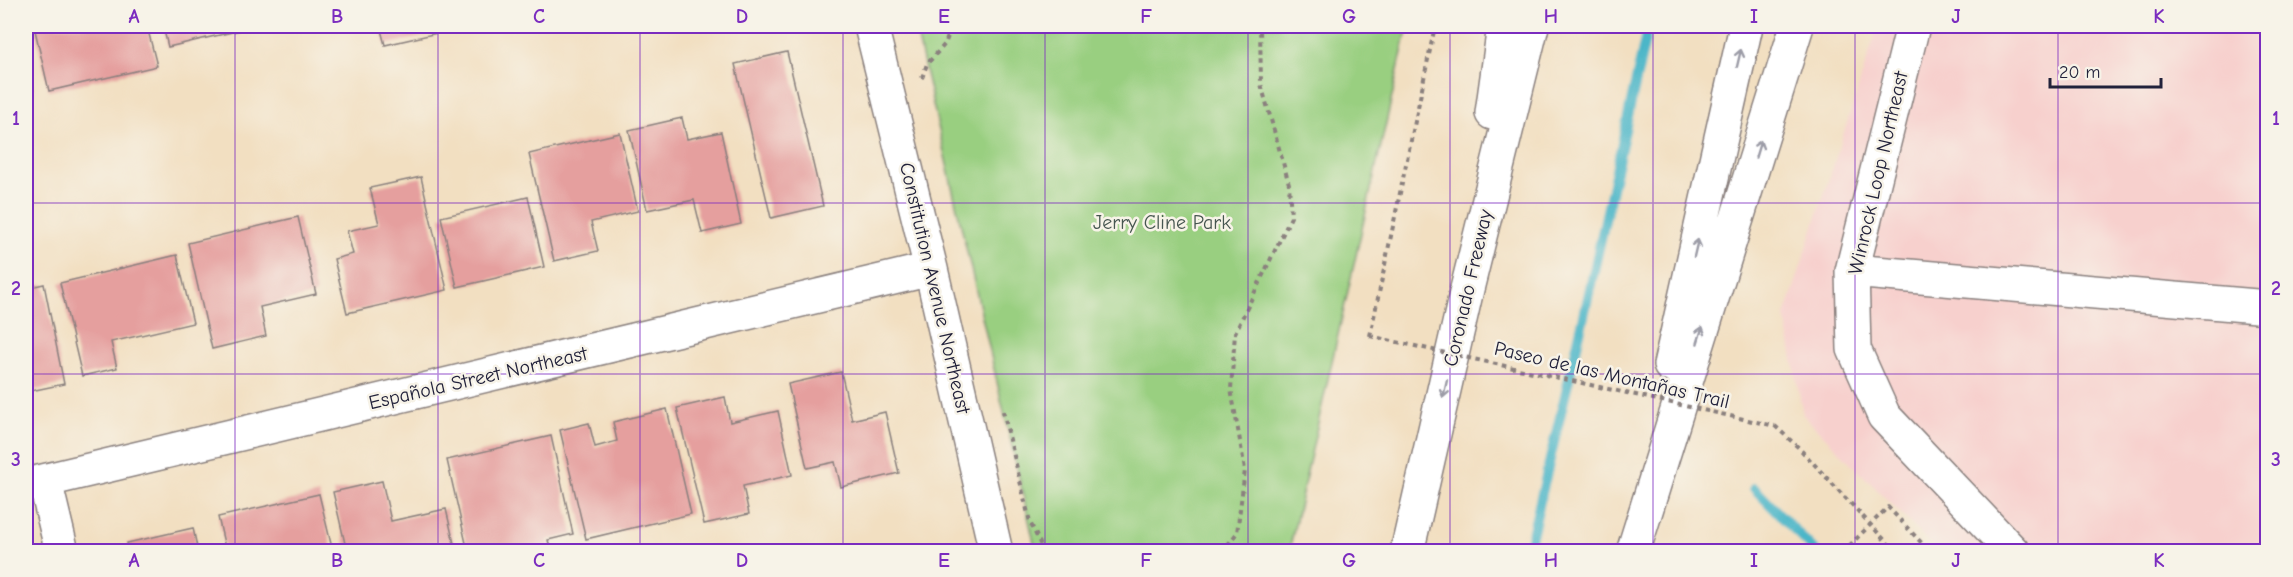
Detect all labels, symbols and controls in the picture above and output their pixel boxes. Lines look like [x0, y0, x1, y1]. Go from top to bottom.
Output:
text: A [128, 5, 140, 28]
text: B [331, 5, 343, 28]
text: C [533, 5, 545, 28]
text: D [736, 5, 748, 28]
text: E [938, 5, 950, 28]
text: F [1140, 5, 1152, 28]
text: G [1342, 5, 1356, 28]
text: H [1544, 5, 1558, 28]
text: I [1750, 5, 1758, 28]
text: J [1951, 5, 1961, 28]
text: K [2153, 5, 2165, 28]
one-way arrow [1734, 49, 1745, 68]
scale bar [2050, 51, 2161, 89]
text: 20 m [2059, 62, 2100, 83]
street label: Winrock Loop Northeast [1843, 68, 1913, 277]
text: 1 [12, 107, 20, 130]
text: 1 [2272, 107, 2280, 130]
one-way arrow [1753, 140, 1764, 159]
street label: Constitution Avenue Northeast [895, 160, 975, 417]
street label: Coronado Freeway [1439, 207, 1497, 369]
park label: Jerry Cline Park [1093, 211, 1231, 234]
one-way arrow [1691, 239, 1703, 258]
text: 2 [11, 277, 21, 300]
text: 2 [2271, 277, 2281, 300]
one-way arrow [1695, 326, 1706, 345]
street label: Paseo de las Montañas Trail [1492, 337, 1732, 413]
street label: Española Street Northeast [366, 341, 591, 414]
one-way arrow [1438, 379, 1450, 398]
text: 3 [11, 448, 21, 471]
text: 3 [2271, 448, 2281, 471]
text: A [128, 549, 140, 572]
text: B [331, 549, 343, 572]
text: C [533, 549, 545, 572]
text: D [736, 549, 748, 572]
text: E [938, 549, 950, 572]
text: F [1140, 549, 1152, 572]
text: G [1342, 549, 1356, 572]
text: H [1544, 549, 1558, 572]
text: I [1750, 549, 1758, 572]
text: J [1951, 549, 1961, 572]
text: K [2153, 549, 2165, 572]

